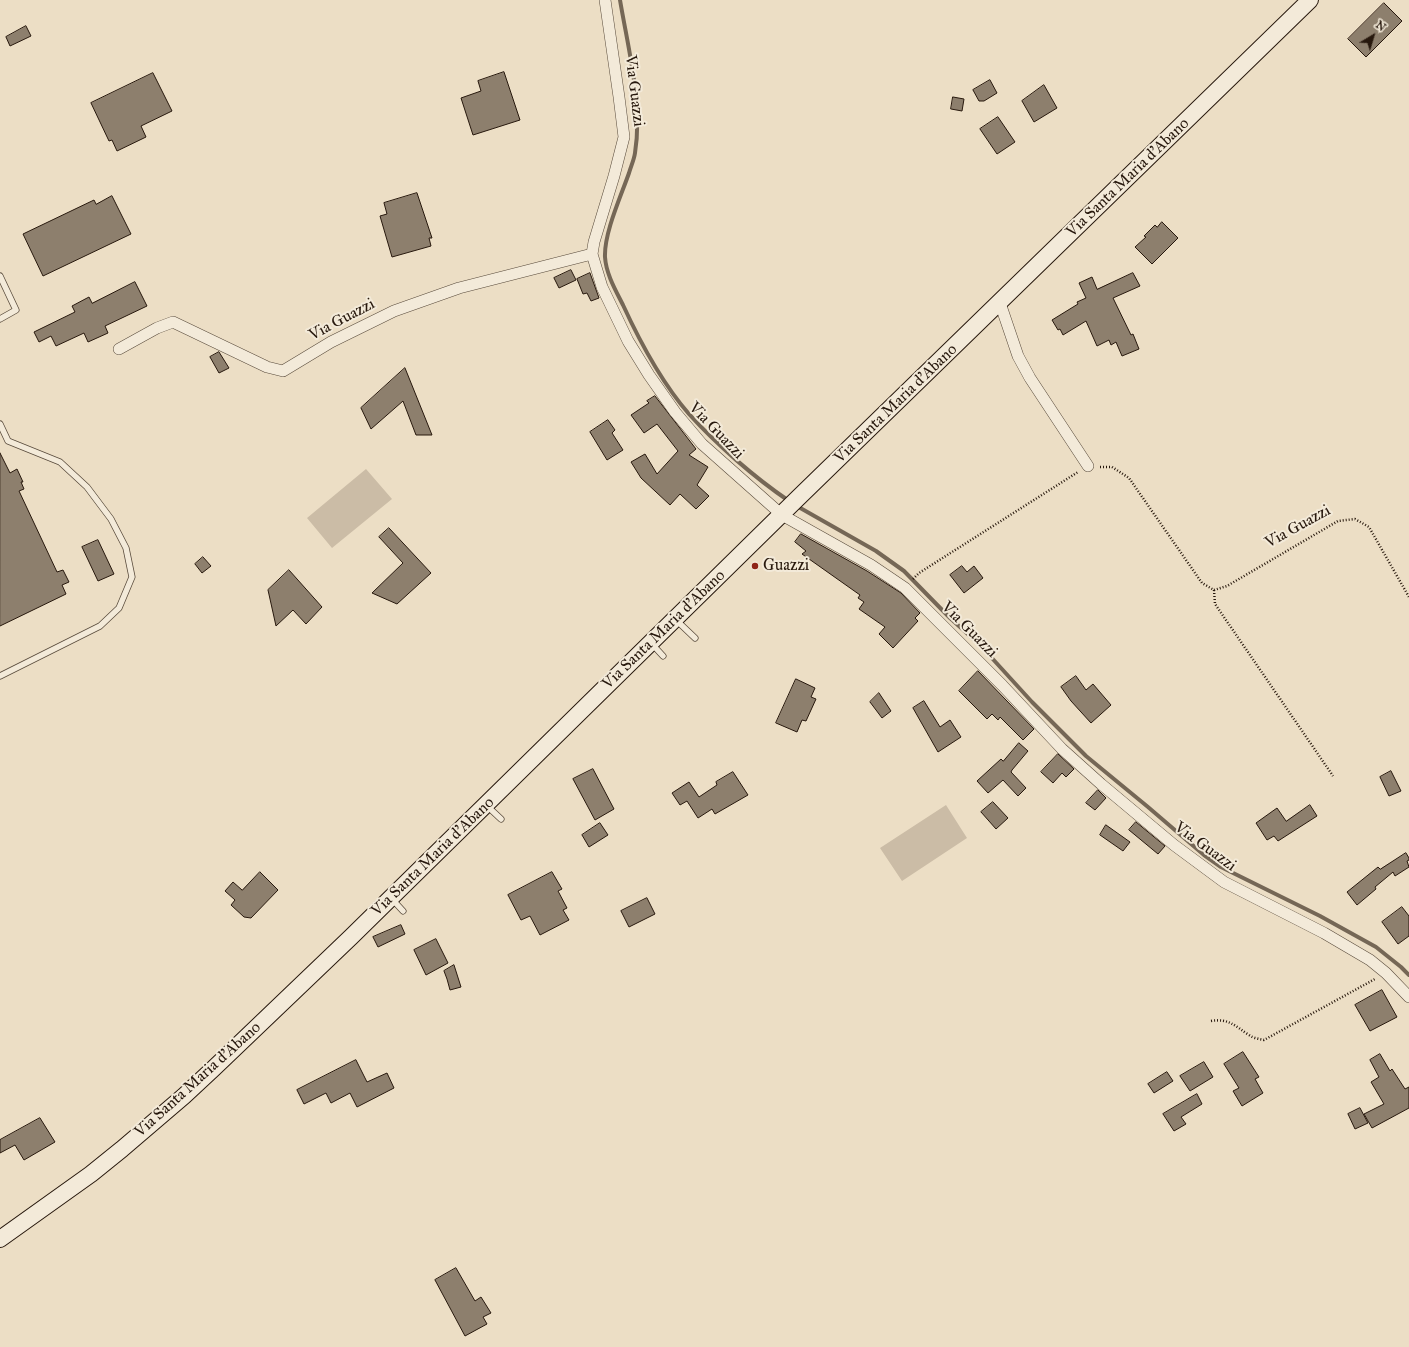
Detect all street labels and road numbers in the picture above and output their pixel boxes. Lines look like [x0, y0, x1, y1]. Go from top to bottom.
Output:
street label: Via Guazzi [620, 54, 648, 128]
street label: Via Santa Maria d'Abano [1063, 114, 1193, 242]
street label: Via Guazzi [306, 295, 378, 345]
street label: Via Santa Maria d'Abano [831, 340, 961, 468]
street label: Via Guazzi [684, 398, 748, 464]
street label: Via Guazzi [1262, 501, 1334, 553]
street label: Via Santa Maria d'Abano [599, 566, 729, 694]
street label: Via Guazzi [937, 598, 1001, 662]
street label: Via Santa Maria d'Abano [368, 793, 498, 921]
street label: Via Guazzi [1170, 818, 1240, 876]
street label: Via Santa Maria d'Abano [131, 1018, 265, 1142]

